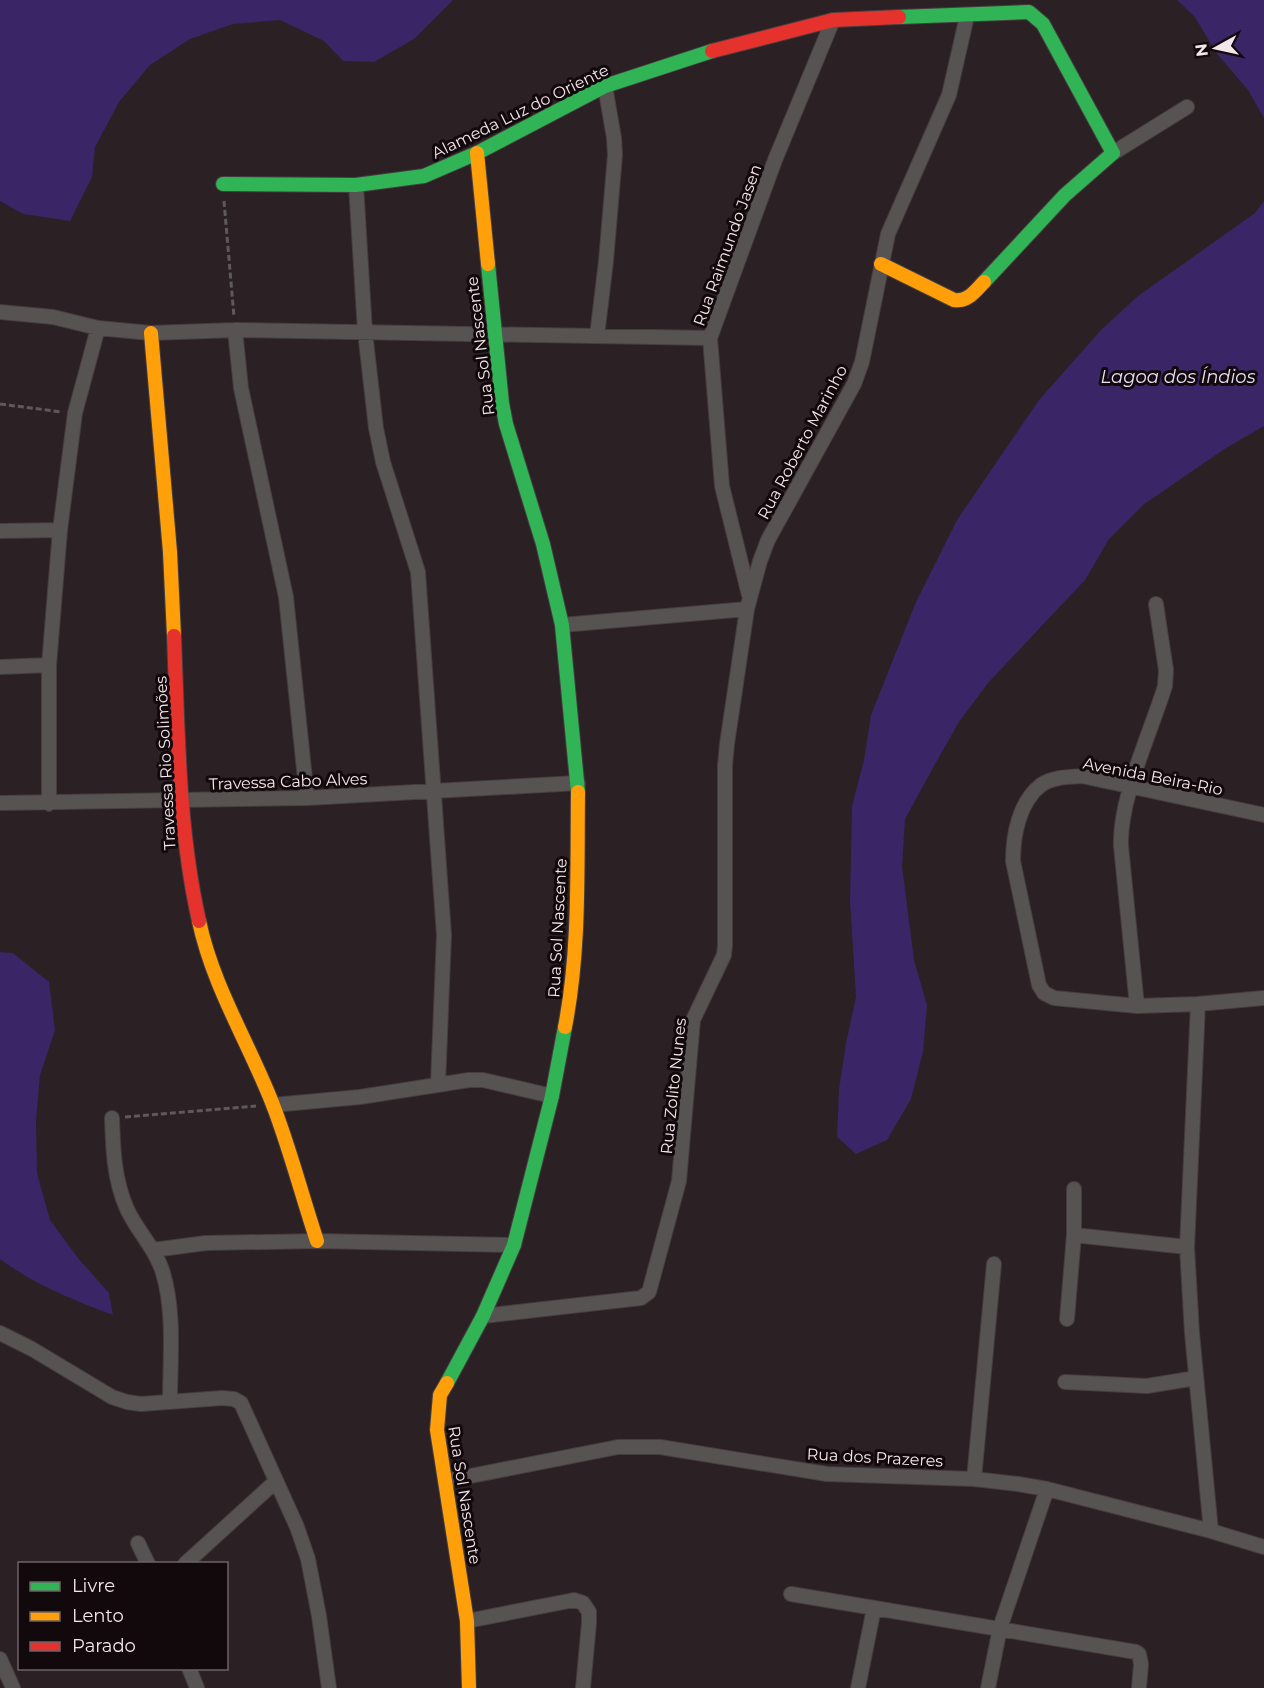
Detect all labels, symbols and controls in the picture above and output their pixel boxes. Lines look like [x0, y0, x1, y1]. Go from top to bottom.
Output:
north arrow [1186, 18, 1246, 78]
text: N [1191, 42, 1212, 58]
street label: Alameda Luz do Oriente [429, 60, 612, 163]
street label: Rua Raimundo Jasen [689, 162, 766, 329]
street label: Rua Sol Nascente [463, 275, 498, 416]
street label: Rua Roberto Marinho [754, 362, 851, 523]
water label: Lagoa dos Índios [1101, 366, 1256, 388]
street label: Travessa Rio Solimões [151, 675, 180, 851]
street label: Avenida Beira-Rio [1081, 754, 1224, 799]
street label: Travessa Cabo Alves [208, 769, 368, 794]
street label: Rua Sol Nascente [544, 858, 571, 998]
street label: Rua Zolito Nunes [657, 1017, 690, 1155]
street label: Rua Sol Nascente [444, 1425, 485, 1566]
street label: Rua dos Prazeres [806, 1444, 944, 1471]
legend [18, 1562, 228, 1670]
text: Livre [72, 1575, 115, 1597]
text: Lento [72, 1605, 124, 1627]
text: Parado [72, 1635, 136, 1657]

